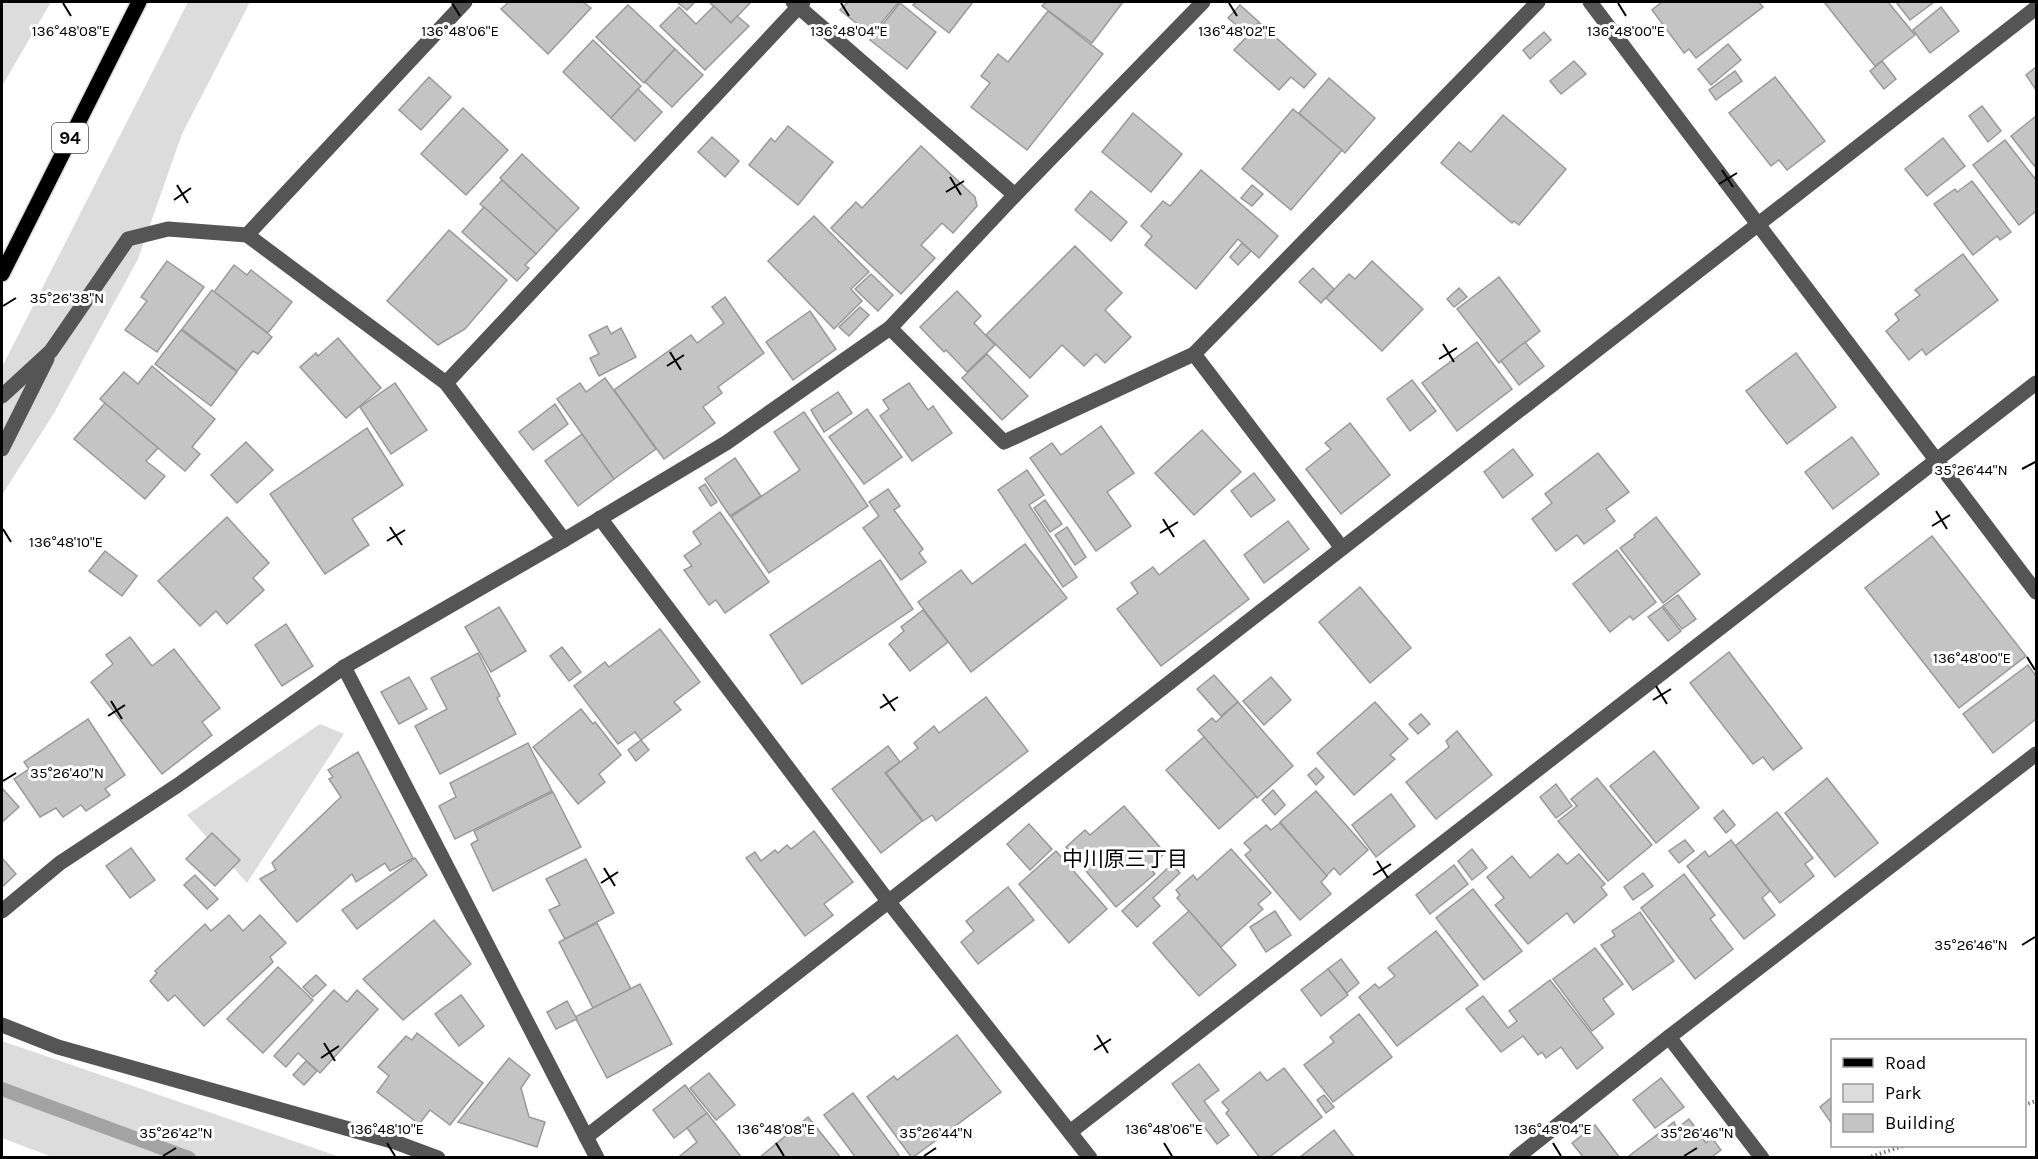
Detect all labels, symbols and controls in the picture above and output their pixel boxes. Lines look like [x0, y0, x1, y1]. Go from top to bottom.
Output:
text: 136°48'08"E [32, 22, 110, 40]
text: 136°48'06"E [421, 22, 499, 40]
text: 136°48'04"E [810, 22, 888, 40]
text: 136°48'02"E [1198, 22, 1276, 40]
text: 136°48'00"E [1587, 22, 1665, 40]
road number: 94 [52, 123, 88, 153]
text: 35°26'38"N [30, 289, 104, 307]
text: 35°26'44"N [1934, 461, 2008, 479]
text: 136°48'10"E [29, 533, 103, 551]
text: 136°48'00"E [1933, 649, 2011, 667]
text: 35°26'40"N [30, 764, 104, 782]
district label: 中川原三丁目 [1062, 847, 1188, 871]
text: 35°26'46"N [1934, 936, 2008, 954]
legend [1831, 1039, 2026, 1147]
text: Road [1885, 1052, 1926, 1074]
text: Park [1885, 1082, 1922, 1104]
text: Building [1885, 1112, 1955, 1134]
text: 136°48'10"E [350, 1120, 424, 1138]
text: 136°48'08"E [737, 1120, 815, 1138]
text: 136°48'06"E [1125, 1120, 1203, 1138]
text: 136°48'04"E [1514, 1120, 1592, 1138]
text: 35°26'42"N [139, 1124, 213, 1142]
text: 35°26'44"N [899, 1124, 973, 1142]
text: 35°26'46"N [1660, 1124, 1734, 1142]

